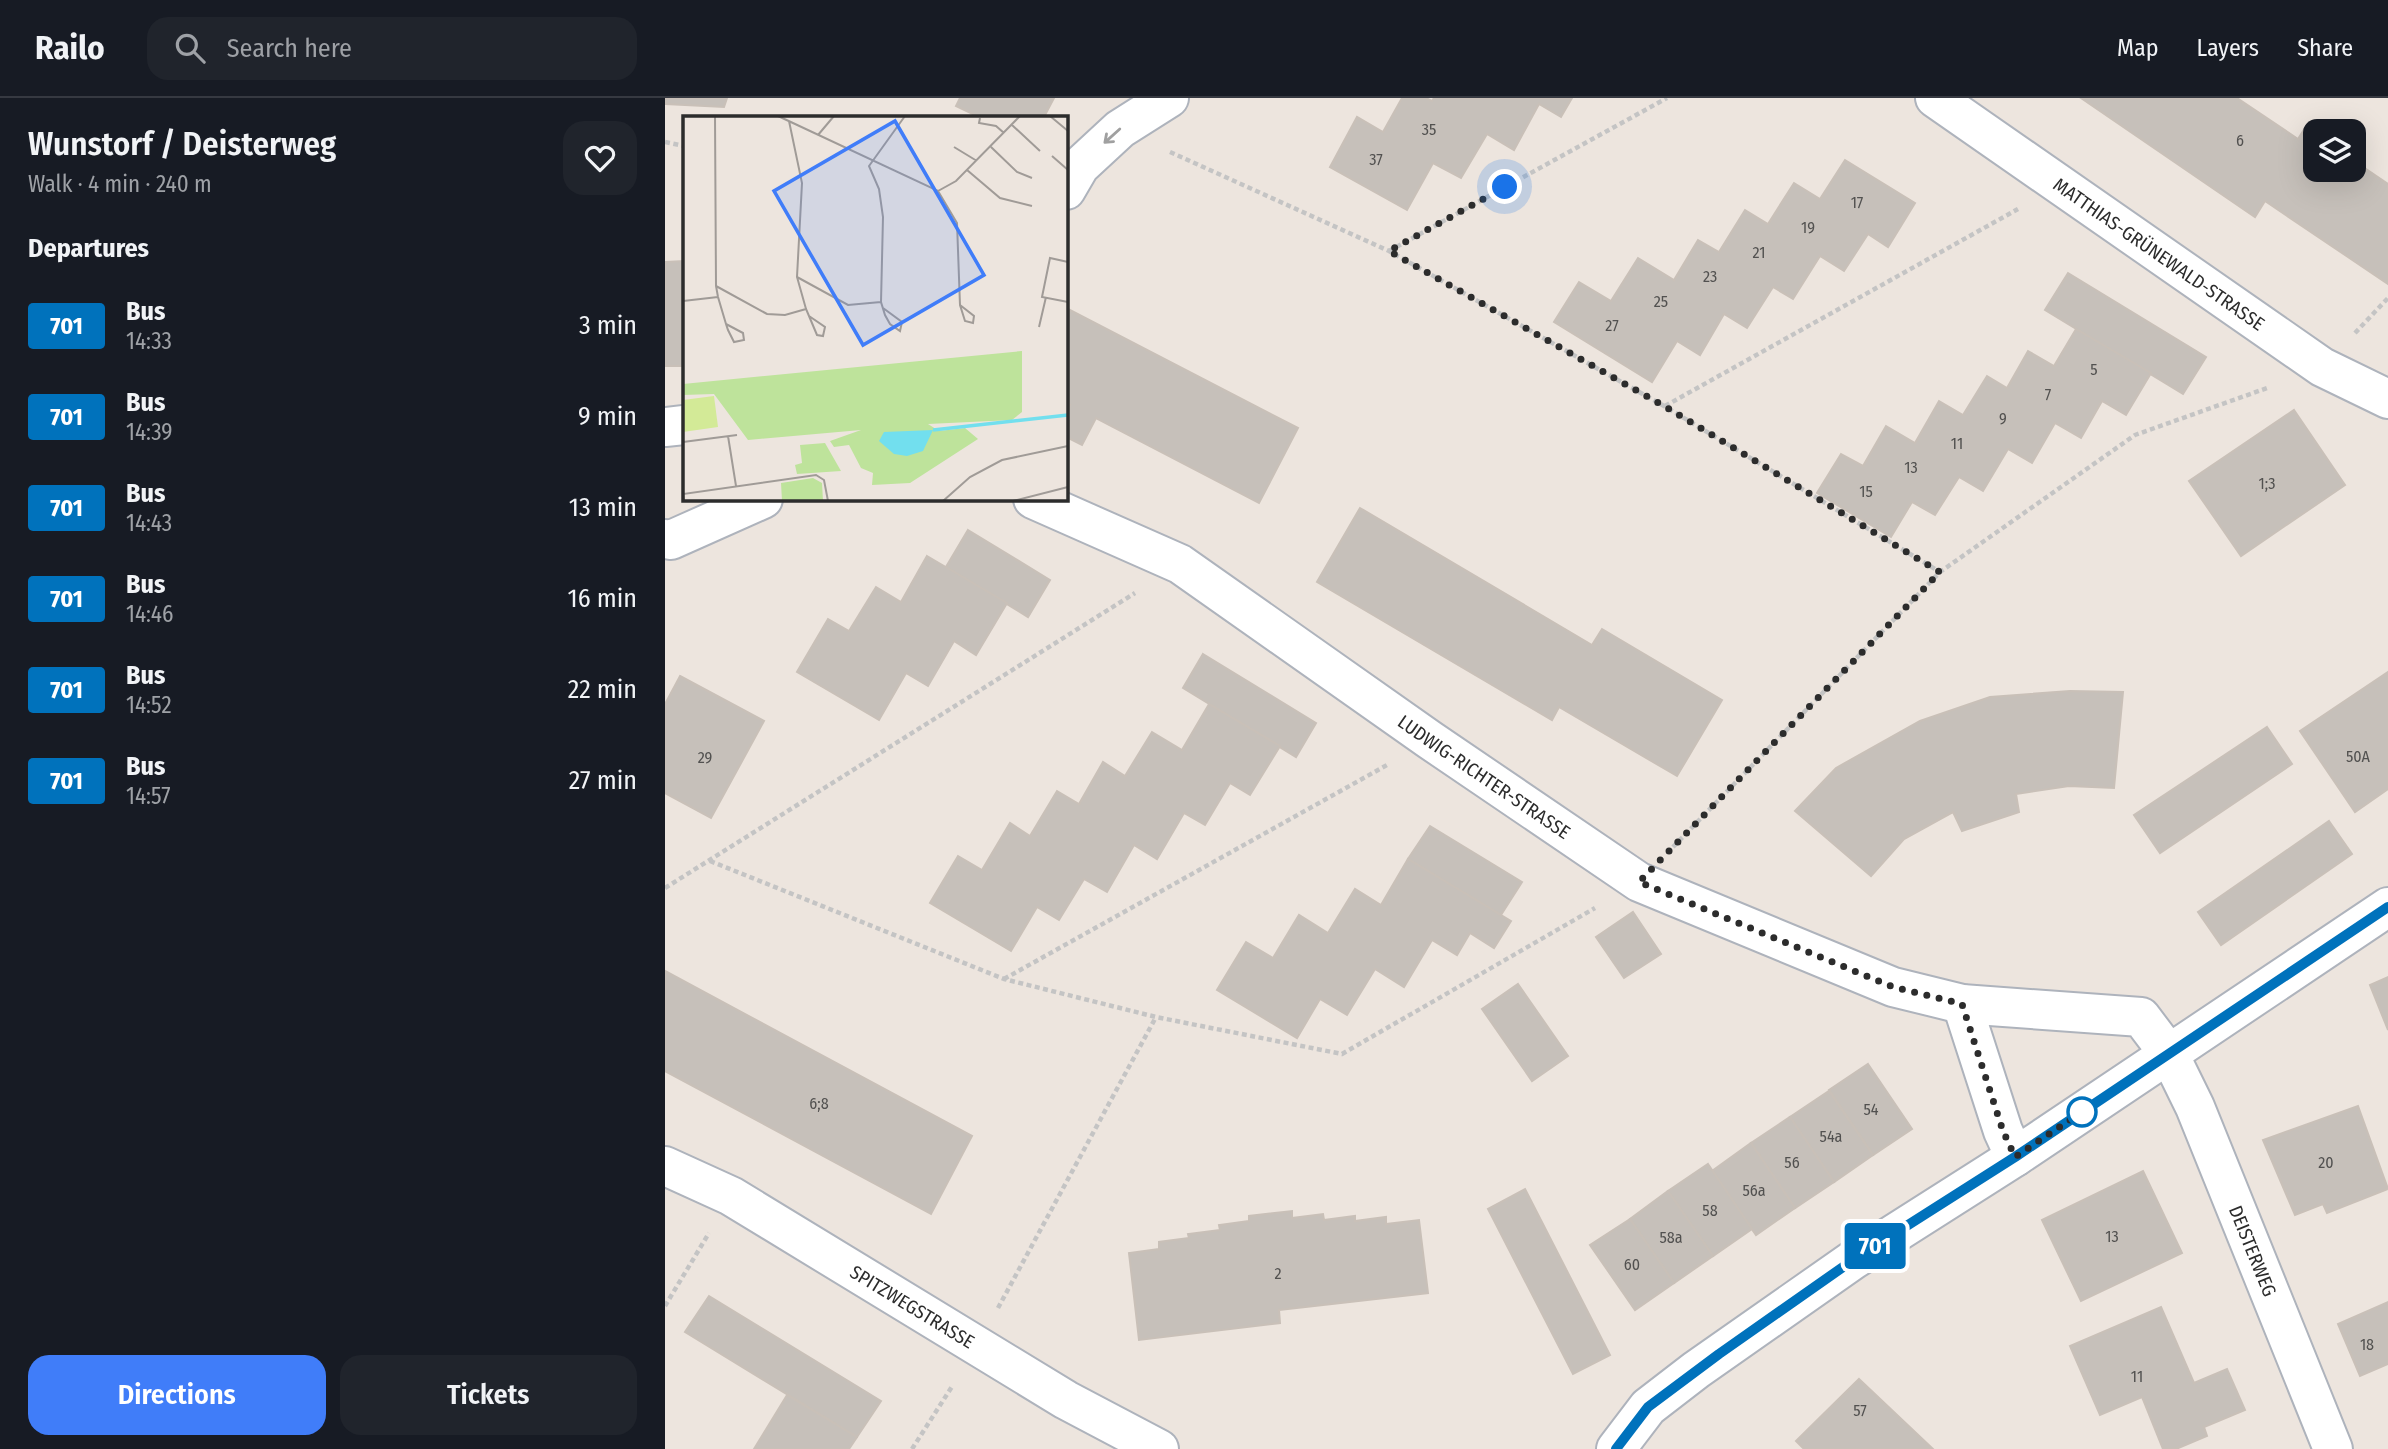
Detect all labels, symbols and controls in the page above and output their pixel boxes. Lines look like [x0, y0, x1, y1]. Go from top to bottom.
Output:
search box [147, 17, 637, 80]
text: Railo [35, 28, 105, 68]
icon: search [171, 29, 209, 67]
text: Search here [227, 33, 352, 64]
text: Map [2117, 34, 2159, 62]
text: Layers [2197, 34, 2259, 62]
text: Share [2297, 34, 2353, 62]
inset map [683, 116, 1067, 500]
map controls [2303, 119, 2366, 182]
button: layers [2303, 119, 2366, 182]
house number: 35 [1422, 120, 1436, 139]
button: heart [563, 121, 637, 195]
text: Wunstorf / Deisterweg [28, 124, 336, 164]
one-way arrow [1104, 128, 1122, 144]
house number: 6 [2236, 131, 2244, 150]
house number: 37 [1369, 150, 1383, 169]
your location [1487, 169, 1522, 204]
text: Walk · 4 min · 240 m [28, 170, 212, 198]
street label: MATTHIAS-GRÜNEWALD-STRASSE [2049, 173, 2269, 335]
house number: 17 [1851, 193, 1864, 212]
house number: 19 [1801, 218, 1815, 237]
text: Departures [28, 233, 149, 264]
house number: 21 [1753, 243, 1765, 262]
house number: 23 [1703, 267, 1717, 286]
house number: 25 [1654, 292, 1668, 311]
text: Bus [126, 296, 165, 327]
text: 3 min [579, 310, 637, 341]
text: 701 [50, 312, 83, 340]
house number: 27 [1605, 316, 1619, 335]
text: 14:33 [126, 327, 172, 355]
house number: 5 [2090, 360, 2098, 379]
house number: 7 [2045, 385, 2052, 404]
text: Bus [126, 387, 165, 418]
text: 9 min [578, 401, 637, 432]
text: 701 [50, 403, 83, 431]
house number: 9 [1999, 409, 2007, 428]
text: 14:39 [126, 418, 172, 446]
house number: 11 [1951, 434, 1963, 453]
house number: 13 [1904, 458, 1918, 477]
house number: 1;3 [2259, 474, 2276, 493]
text: Bus [126, 478, 165, 509]
house number: 15 [1859, 482, 1873, 501]
text: 13 min [569, 492, 637, 523]
text: 701 [50, 494, 83, 522]
text: 14:43 [126, 509, 172, 537]
text: Bus [126, 569, 165, 600]
text: 16 min [568, 583, 637, 614]
text: 701 [50, 585, 83, 613]
text: 14:46 [126, 600, 173, 628]
text: Bus [126, 660, 165, 691]
text: 22 min [568, 674, 637, 705]
text: 701 [50, 676, 83, 704]
text: 14:52 [126, 691, 172, 719]
street label: LUDWIG-RICHTER-STRASSE [1394, 710, 1575, 844]
house number: 50A [2346, 747, 2371, 766]
house number: 29 [698, 748, 713, 767]
text: Bus [126, 751, 165, 782]
text: 27 min [569, 765, 637, 796]
text: 701 [50, 767, 83, 795]
text: 14:57 [126, 782, 170, 810]
house number: 6;8 [809, 1094, 829, 1113]
unlabelled marker [2067, 1097, 2097, 1127]
house number: 54 [1863, 1100, 1879, 1119]
house number: 54a [1820, 1127, 1843, 1146]
house number: 56 [1784, 1153, 1800, 1172]
house number: 20 [2318, 1153, 2334, 1172]
house number: 56a [1742, 1181, 1766, 1200]
house number: 58 [1702, 1201, 1718, 1220]
street label: DEISTERWEG [2224, 1202, 2282, 1300]
line badge: 701 [1835, 1223, 1915, 1269]
house number: 13 [2105, 1227, 2119, 1246]
house number: 58a [1659, 1228, 1683, 1247]
text: 701 [1859, 1232, 1891, 1260]
house number: 60 [1624, 1255, 1640, 1274]
street label: SPITZWEGSTRASSE [846, 1260, 979, 1353]
house number: 2 [1274, 1264, 1282, 1283]
house number: 18 [2360, 1335, 2374, 1354]
button: Directions [28, 1355, 326, 1435]
button: Tickets [340, 1355, 637, 1435]
house number: 11 [2131, 1367, 2143, 1386]
house number: 57 [1853, 1401, 1867, 1420]

